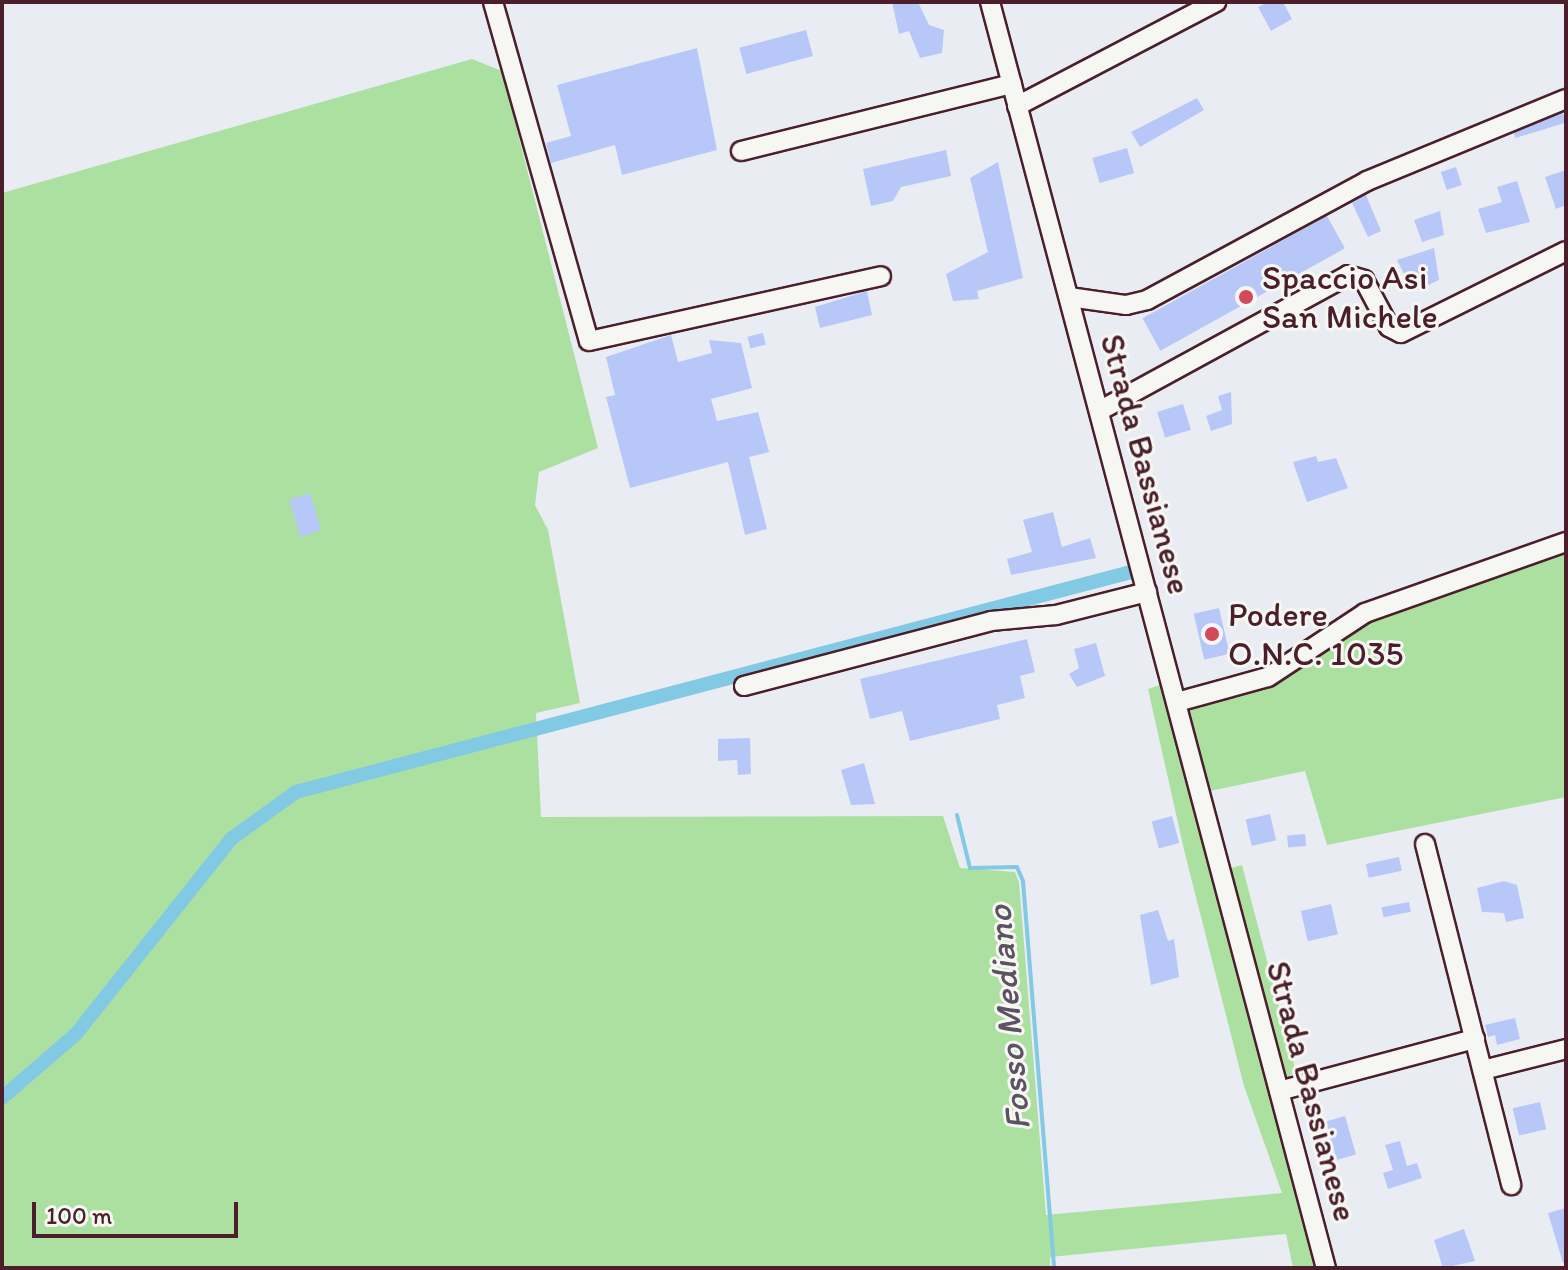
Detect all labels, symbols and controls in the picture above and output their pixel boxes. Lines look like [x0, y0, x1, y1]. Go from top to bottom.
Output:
place label: Spaccio Asi San Michele [1262, 257, 1437, 336]
marker: Spaccio Asi San Michele [1237, 288, 1255, 306]
street label: Strada Bassianese [1092, 329, 1200, 599]
place label: Podere O.N.C. 1035 [1228, 594, 1403, 674]
marker: Podere O.N.C. 1035 [1203, 625, 1221, 643]
water label: Fosso Mediano [977, 904, 1039, 1132]
street label: Strada Bassianese [1258, 956, 1366, 1226]
scale bar [36, 1186, 242, 1236]
text: 100 m [46, 1201, 112, 1230]

